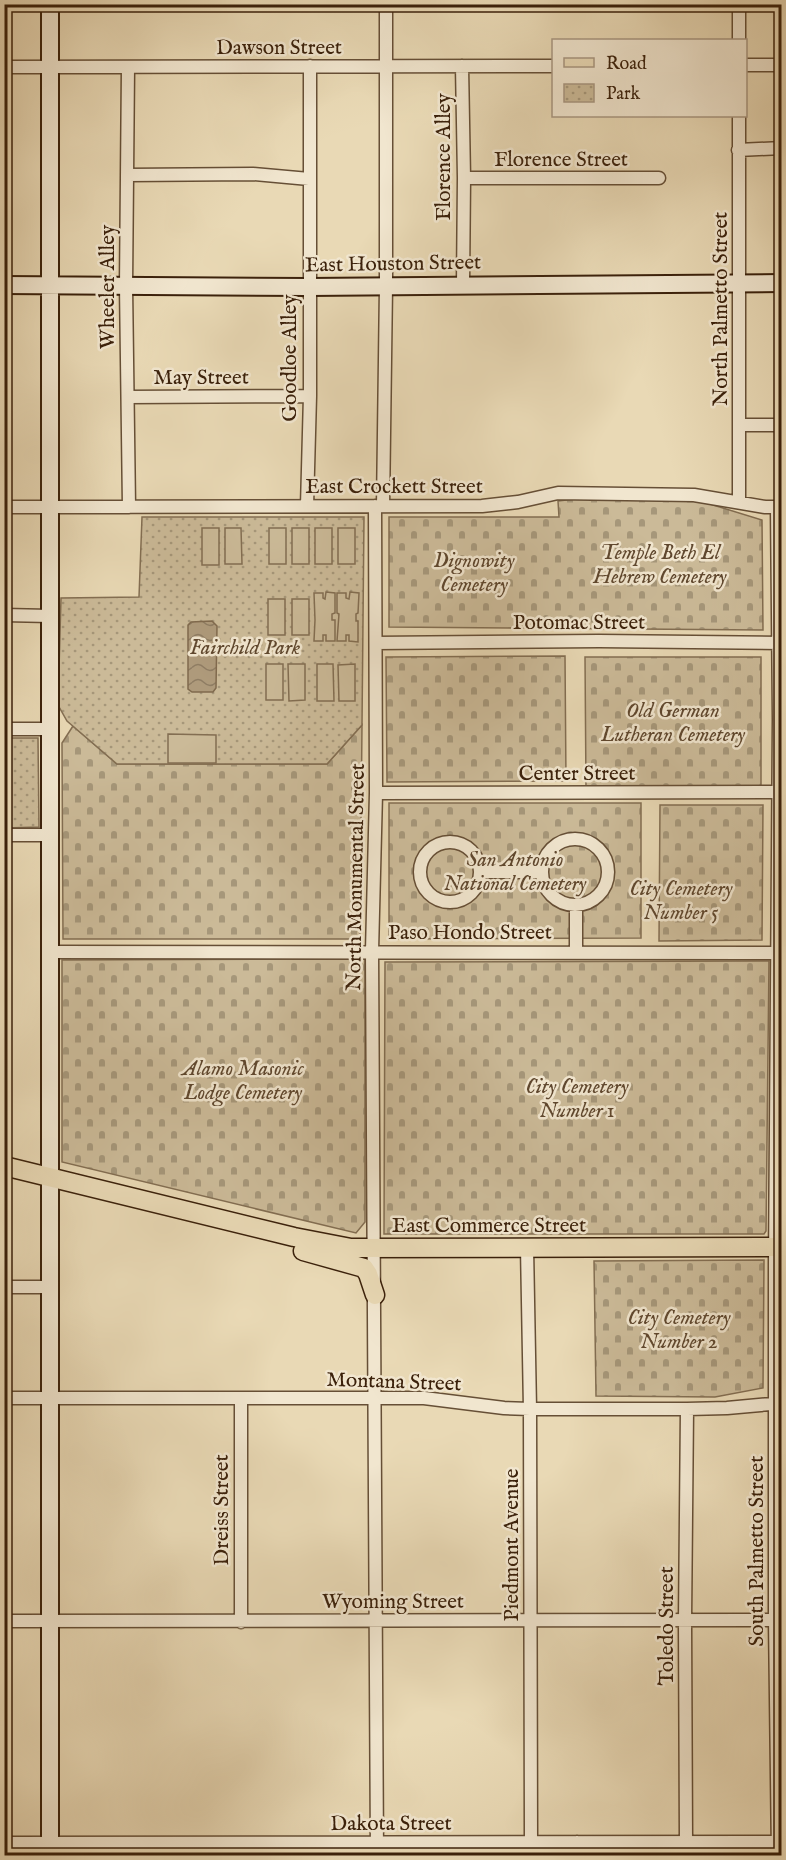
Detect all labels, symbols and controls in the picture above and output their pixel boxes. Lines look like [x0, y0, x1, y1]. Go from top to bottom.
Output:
street label: Dawson Street [216, 35, 342, 62]
legend [552, 39, 747, 117]
text: Road [606, 53, 647, 76]
text: Park [606, 83, 641, 106]
street label: Florence Alley [431, 93, 458, 221]
street label: Florence Street [494, 147, 628, 174]
street label: North Palmetto Street [708, 212, 735, 406]
street label: Wheeler Alley [95, 224, 122, 349]
street label: East Houston Street [305, 249, 481, 280]
street label: Goodloe Alley [277, 294, 304, 422]
street label: May Street [153, 365, 249, 392]
street label: East Crockett Street [305, 474, 483, 501]
park label: Temple Beth El Hebrew Cemetery [592, 540, 727, 591]
park label: Dignowity Cemetery [433, 548, 515, 599]
street label: Potomac Street [513, 610, 645, 637]
park label: Fairchild Park [190, 635, 301, 662]
park label: Old German Lutheran Cemetery [600, 698, 745, 749]
street label: Center Street [518, 761, 636, 788]
street label: North Monumental Street [341, 763, 372, 991]
park label: San Antonio National Cemetery [443, 847, 587, 898]
park label: City Cemetery Number 5 [629, 876, 733, 927]
street label: Paso Hondo Street [388, 920, 552, 947]
park label: Alamo Masonic Lodge Cemetery [180, 1056, 305, 1107]
park label: City Cemetery Number 1 [525, 1074, 629, 1125]
street label: East Commerce Street [392, 1213, 586, 1240]
park label: City Cemetery Number 2 [627, 1305, 731, 1356]
street label: Montana Street [326, 1367, 462, 1398]
street label: Dreiss Street [209, 1454, 236, 1566]
street label: South Palmetto Street [744, 1456, 771, 1646]
street label: Piedmont Avenue [499, 1468, 526, 1621]
street label: Toledo Street [654, 1566, 681, 1686]
street label: Wyoming Street [322, 1589, 464, 1616]
street label: Dakota Street [330, 1811, 452, 1838]

